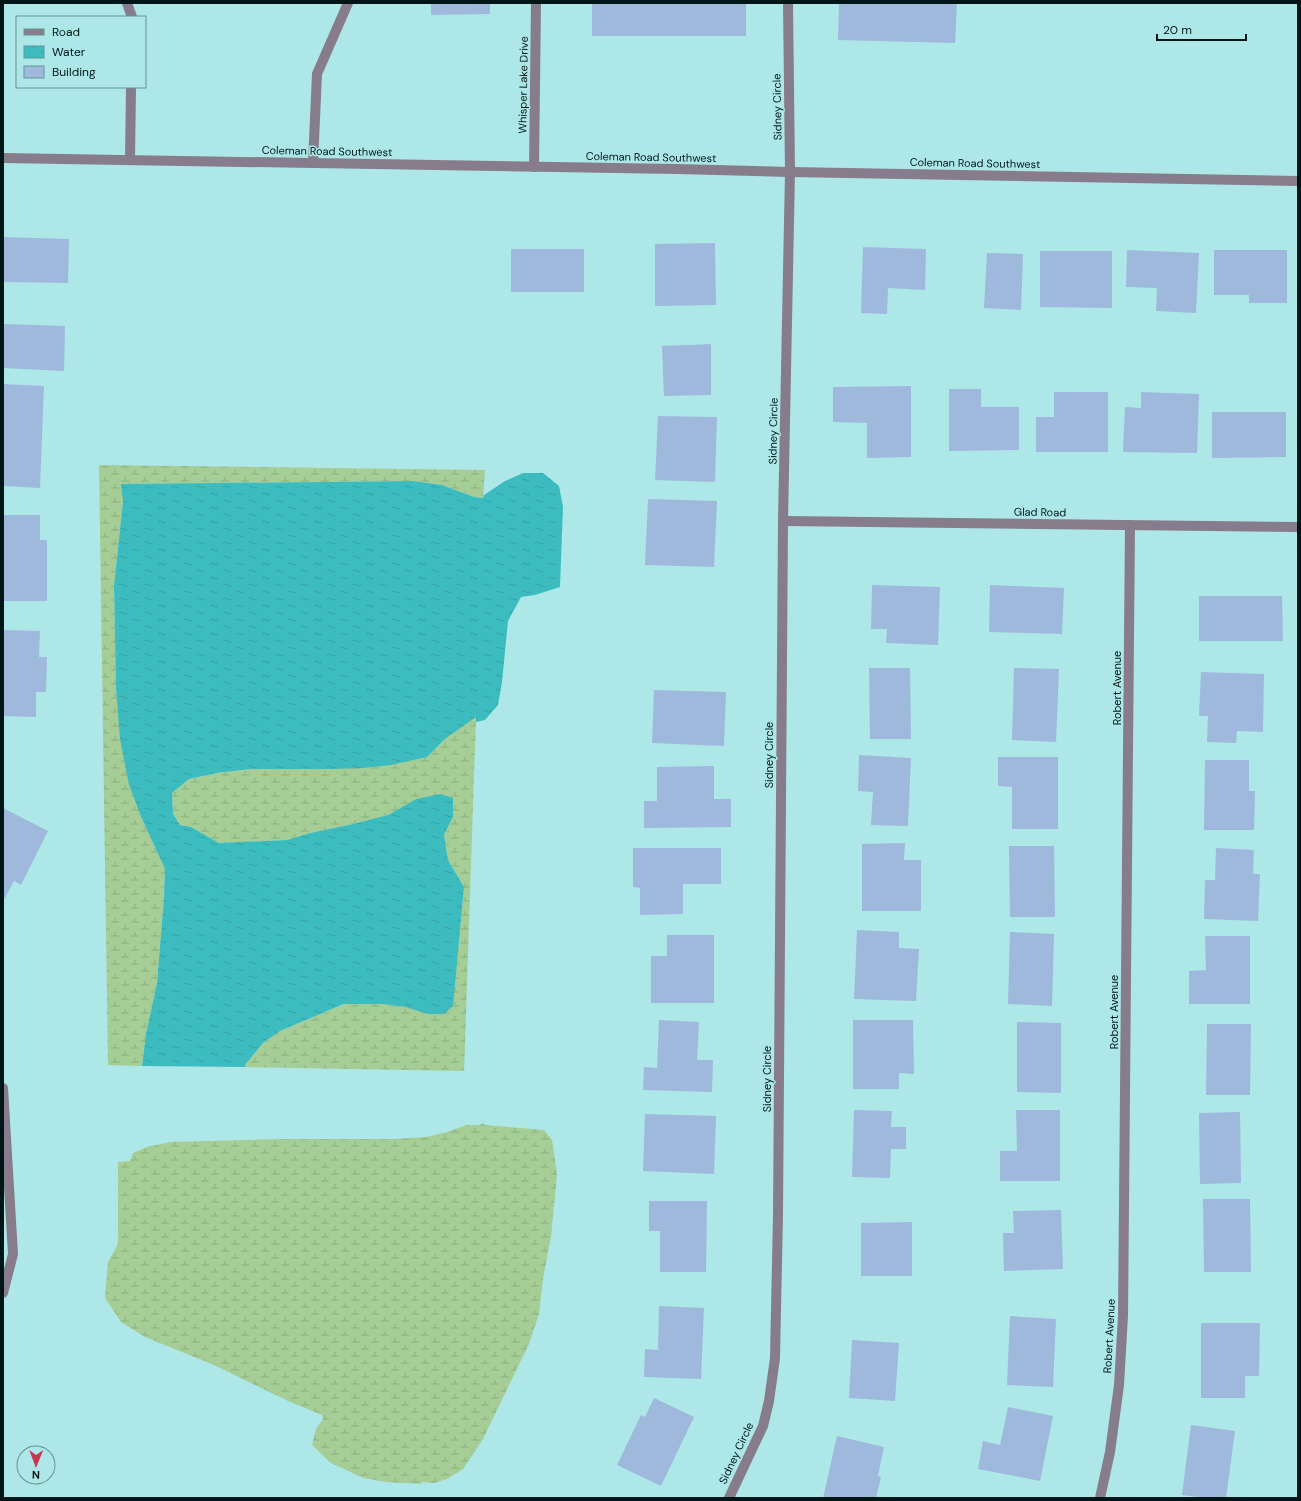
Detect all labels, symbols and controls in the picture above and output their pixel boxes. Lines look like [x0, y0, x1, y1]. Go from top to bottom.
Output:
legend [16, 16, 146, 88]
scale bar [1157, 16, 1246, 42]
text: 20 m [1163, 22, 1192, 38]
text: Road [52, 24, 80, 40]
street label: Whisper Lake Drive [515, 36, 531, 134]
text: Water [52, 44, 86, 60]
text: Building [52, 64, 96, 80]
street label: Sidney Circle [769, 74, 785, 140]
street label: Coleman Road Southwest [262, 143, 392, 159]
street label: Coleman Road Southwest [586, 149, 716, 165]
street label: Coleman Road Southwest [910, 155, 1040, 171]
street label: Sidney Circle [765, 398, 781, 464]
street label: Glad Road [1014, 505, 1066, 519]
street label: Robert Avenue [1110, 651, 1124, 725]
street label: Sidney Circle [762, 722, 776, 788]
street label: Robert Avenue [1107, 975, 1121, 1049]
street label: Sidney Circle [760, 1046, 774, 1112]
street label: Robert Avenue [1100, 1298, 1118, 1374]
street label: Sidney Circle [716, 1420, 756, 1486]
north arrow [16, 1445, 56, 1485]
text: N [32, 1468, 40, 1482]

